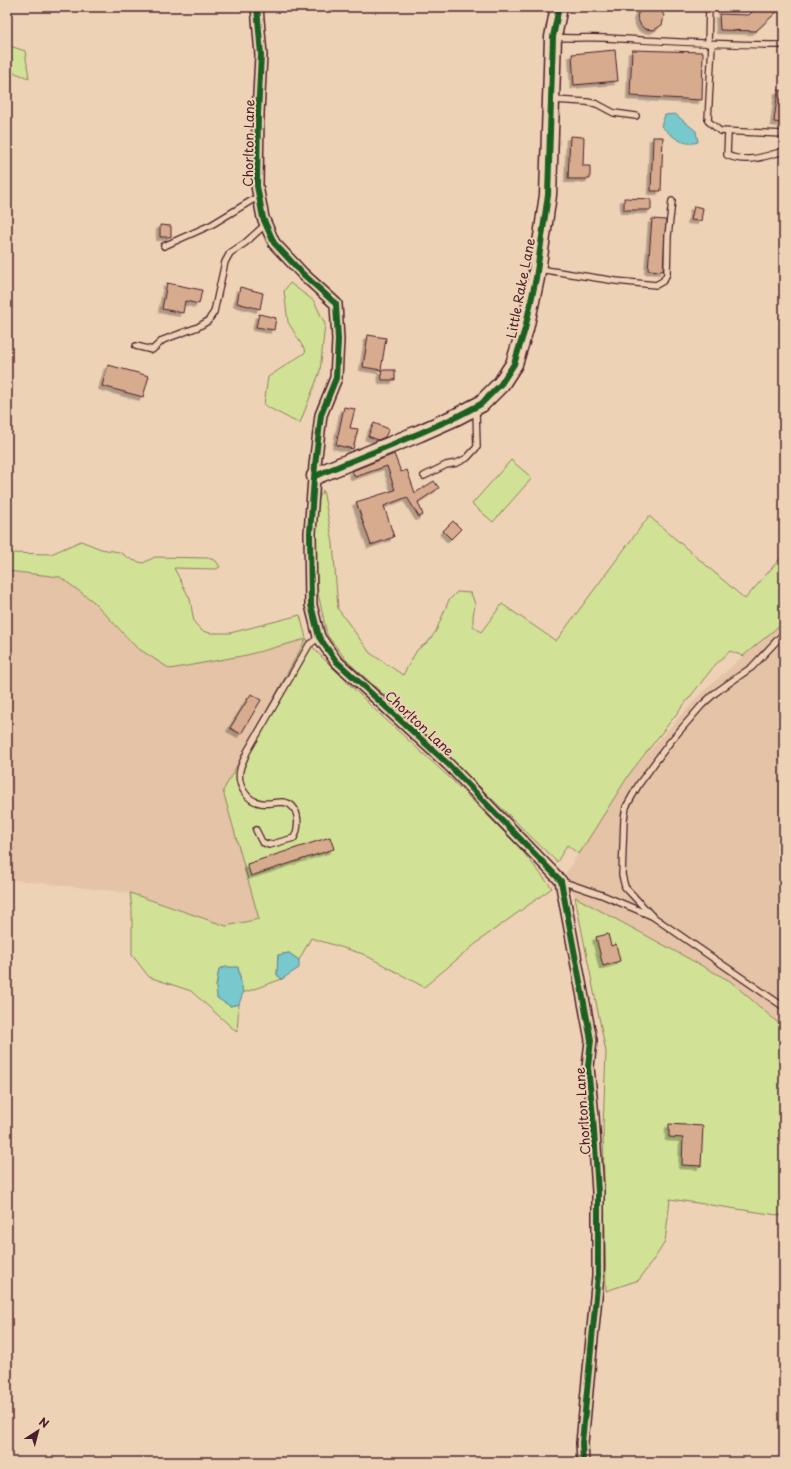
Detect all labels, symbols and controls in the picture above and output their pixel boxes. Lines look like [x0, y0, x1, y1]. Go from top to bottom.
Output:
street label: Chorlton Lane [238, 99, 258, 187]
street label: Little Rake Lane [501, 236, 539, 340]
street label: Chorlton Lane [381, 686, 459, 760]
street label: Chorlton Lane [569, 1066, 595, 1156]
north arrow [18, 1411, 58, 1451]
text: N [36, 1413, 53, 1432]

